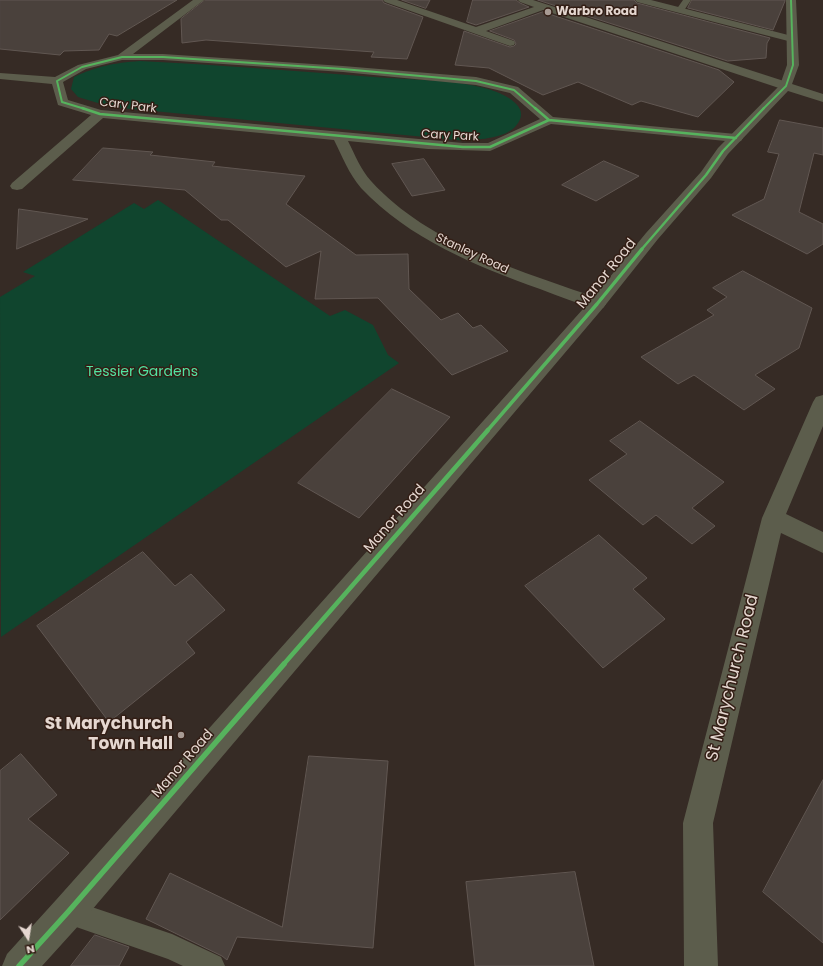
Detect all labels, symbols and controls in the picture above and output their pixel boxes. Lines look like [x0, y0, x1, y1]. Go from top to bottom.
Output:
place label: Warbro Road [556, 5, 637, 19]
marker: Warbro Road [543, 7, 553, 17]
street label: Cary Park [99, 95, 157, 117]
street label: Cary Park [421, 127, 479, 145]
street label: Stanley Road [433, 231, 511, 277]
street label: Manor Road [574, 236, 640, 312]
park label: Tessier Gardens [86, 364, 198, 380]
street label: Manor Road [361, 481, 429, 557]
street label: St Marychurch Road [702, 593, 764, 763]
place label: St Marychurch Town Hall [45, 715, 173, 755]
street label: Manor Road [149, 726, 217, 802]
marker: St Marychurch Town Hall [176, 730, 186, 740]
north arrow [8, 918, 48, 958]
text: N [25, 941, 36, 958]

